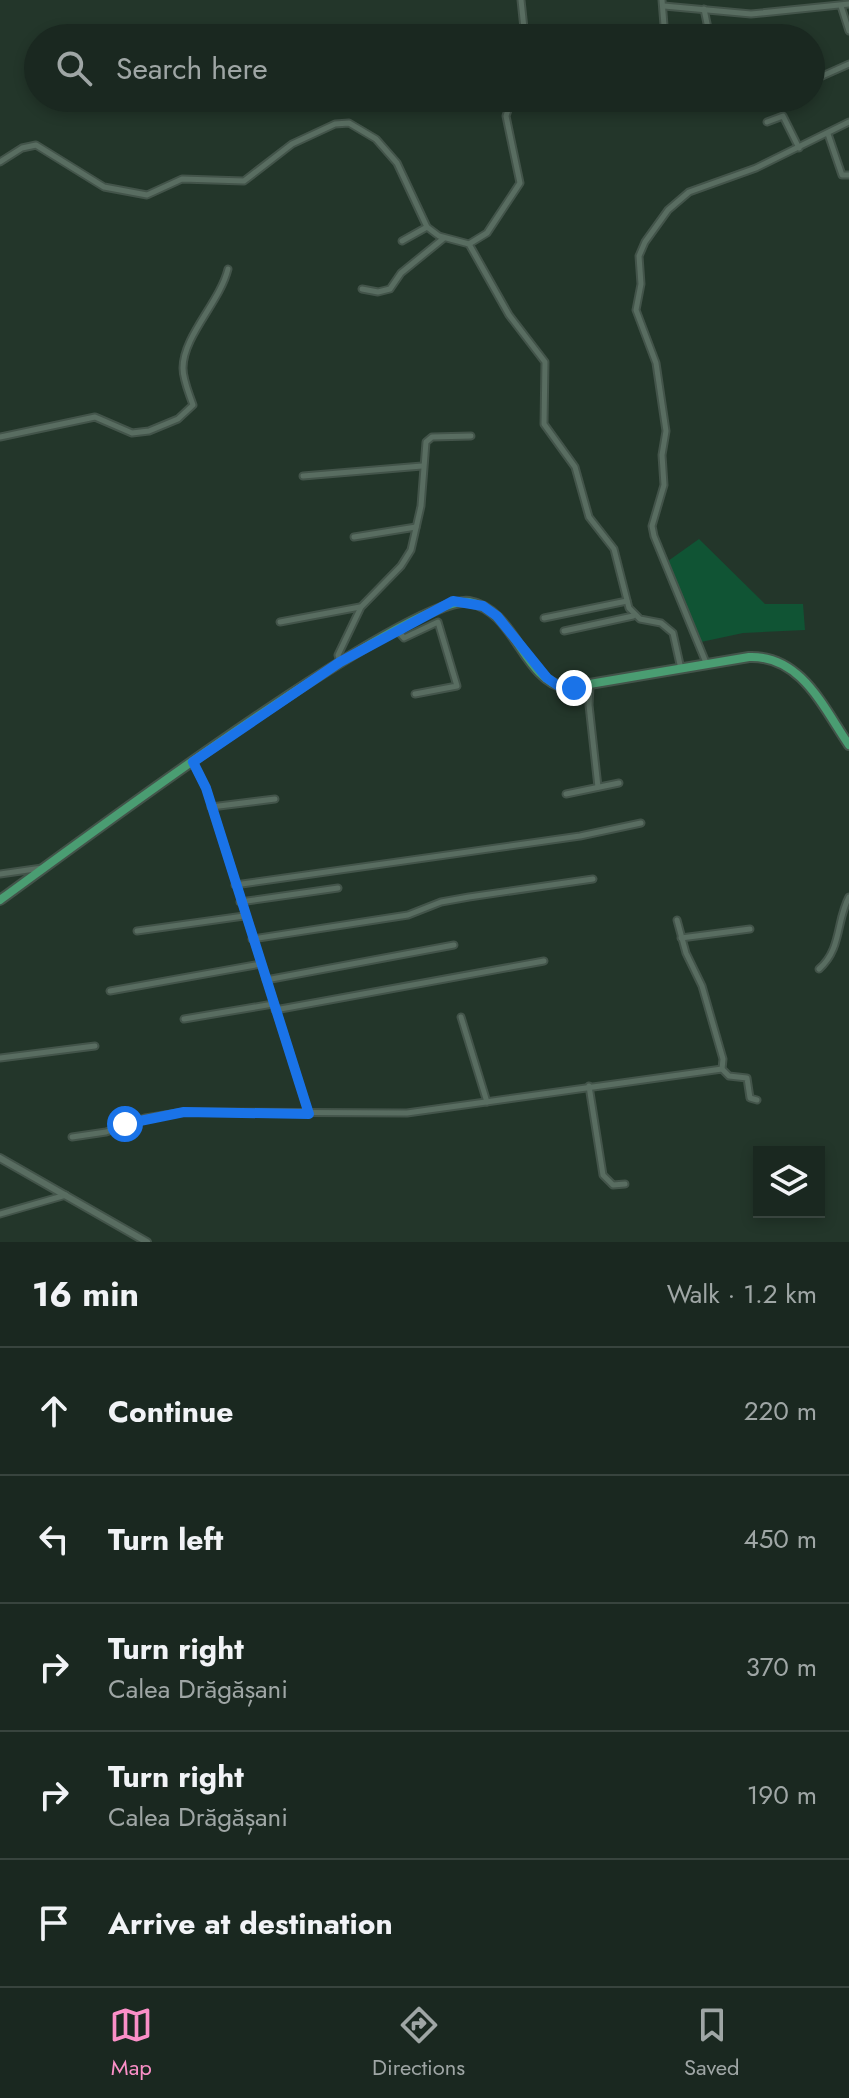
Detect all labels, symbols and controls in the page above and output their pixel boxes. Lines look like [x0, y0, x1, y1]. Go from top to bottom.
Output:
search box [24, 24, 825, 112]
icon: search [52, 46, 96, 90]
text: Search here [116, 47, 268, 90]
route end [556, 670, 592, 706]
route start [107, 1106, 143, 1142]
map controls [753, 1146, 825, 1218]
button: layers [753, 1146, 825, 1218]
text: 16 min [32, 1270, 139, 1319]
text: Walk · 1.2 km [667, 1275, 817, 1313]
icon: ahead [32, 1389, 76, 1433]
text: Continue [108, 1390, 234, 1433]
text: 220 m [744, 1392, 817, 1430]
icon: left [32, 1517, 76, 1561]
text: Turn left [108, 1518, 223, 1561]
text: 450 m [743, 1520, 817, 1558]
text: Turn right [108, 1627, 244, 1670]
icon: right [32, 1645, 76, 1689]
text: 370 m [746, 1648, 817, 1686]
text: Calea Drăgășani [108, 1670, 288, 1708]
text: Turn right [108, 1755, 244, 1798]
icon: right [32, 1773, 76, 1817]
text: 190 m [747, 1776, 817, 1814]
text: Calea Drăgășani [108, 1798, 288, 1836]
icon: arrive [32, 1901, 76, 1945]
text: Arrive at destination [108, 1902, 393, 1945]
tab: Map [109, 2003, 153, 2083]
tab: Directions [372, 2003, 465, 2083]
tab: Saved [684, 2003, 740, 2083]

